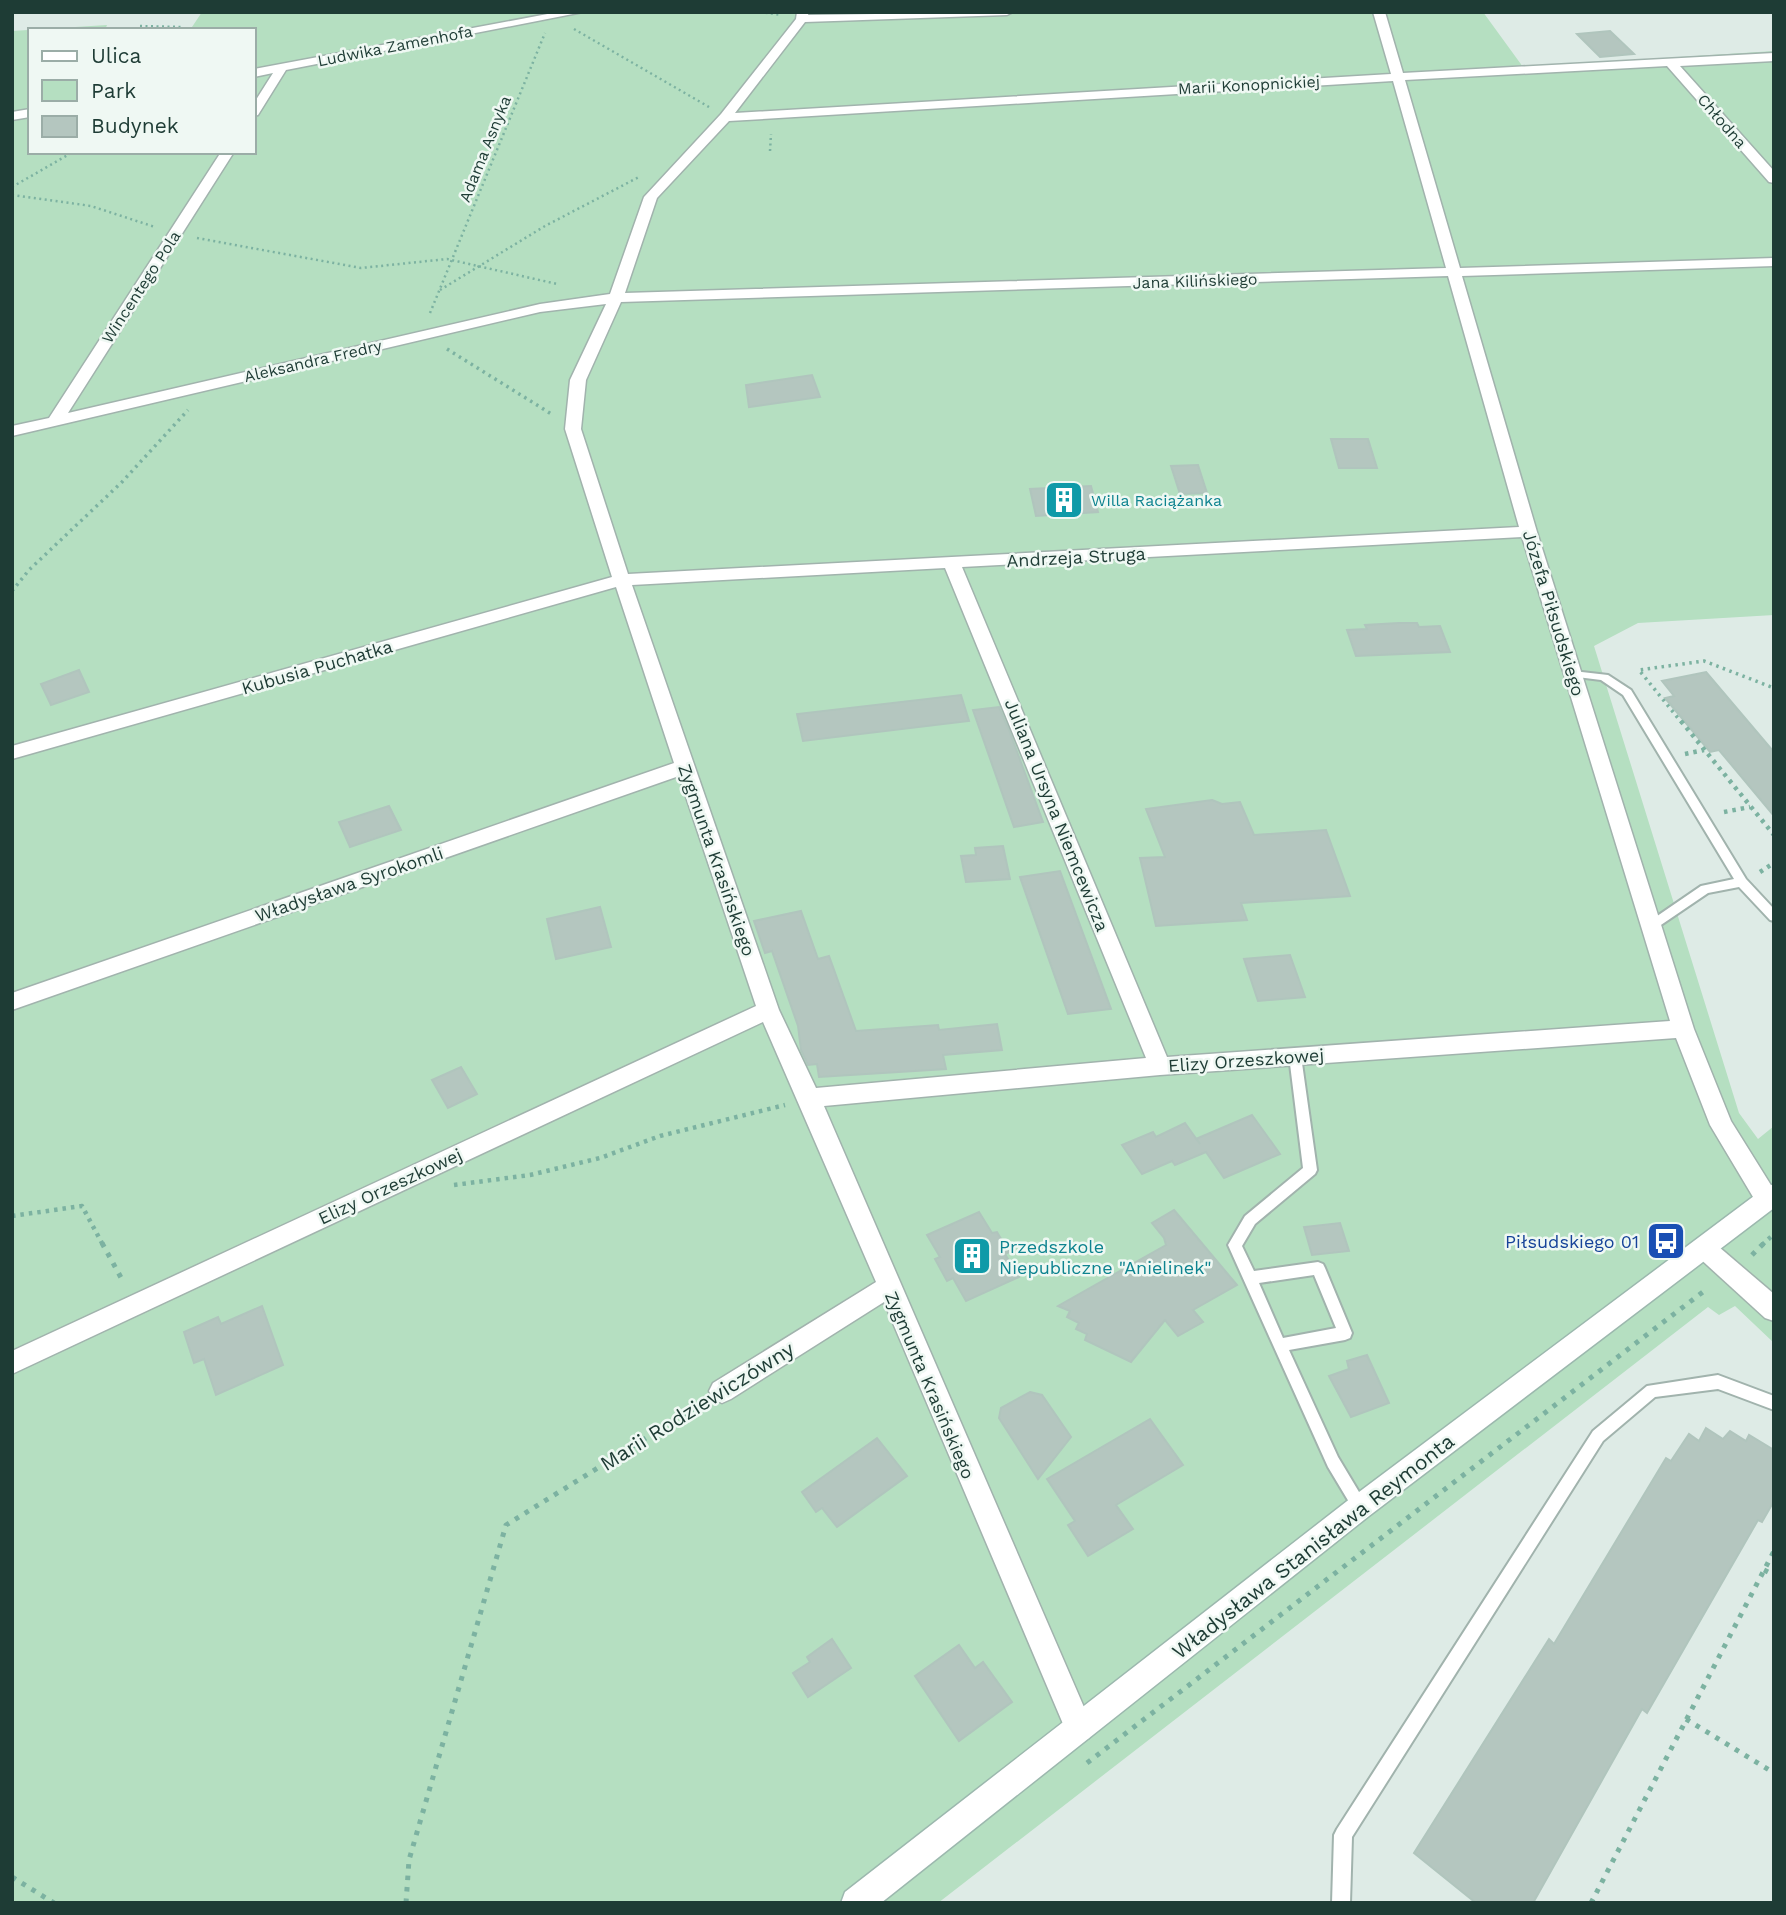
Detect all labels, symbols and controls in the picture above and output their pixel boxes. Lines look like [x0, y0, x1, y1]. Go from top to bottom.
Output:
street label: Ludwika Zamenhofa [316, 22, 474, 70]
legend [28, 28, 256, 154]
text: Ulica [91, 43, 142, 68]
street label: Marii Konopnickiej [1178, 72, 1320, 98]
text: Park [91, 78, 136, 103]
street label: Chłodna [1693, 90, 1751, 152]
street label: Adama Asnyka [455, 93, 515, 205]
text: Budynek [91, 113, 179, 138]
street label: Wincentego Pola [98, 227, 184, 347]
street label: Jana Kilińskiego [1132, 269, 1258, 293]
street label: Aleksandra Fredry [242, 336, 384, 386]
building icon: Willa Raciążanka [1043, 479, 1085, 521]
place label: Willa Raciążanka [1091, 491, 1222, 510]
street label: Józefa Piłsudskiego [1519, 527, 1589, 699]
street label: Andrzeja Struga [1006, 543, 1146, 571]
street label: Kubusia Puchatka [239, 635, 395, 699]
street label: Juliana Ursyna Niemcewicza [1001, 696, 1113, 934]
street label: Zygmunta Krasińskiego [674, 761, 760, 959]
street label: Władysława Syrokomli [252, 842, 446, 926]
street label: Elizy Orzeszkowej [1167, 1044, 1325, 1076]
street label: Elizy Orzeszkowej [315, 1143, 465, 1229]
bus stop icon: Piłsudskiego 01 [1645, 1220, 1687, 1262]
place label: Piłsudskiego 01 [1505, 1231, 1639, 1252]
building icon: Przedszkole Niepubliczne "Anielinek" [951, 1235, 993, 1277]
place label: Przedszkole Niepubliczne "Anielinek" [999, 1236, 1212, 1278]
street label: Zygmunta Krasińskiego [881, 1288, 979, 1482]
street label: Marii Rodziewiczówny [595, 1336, 799, 1476]
street label: Władysława Stanisława Reymonta [1167, 1428, 1459, 1664]

